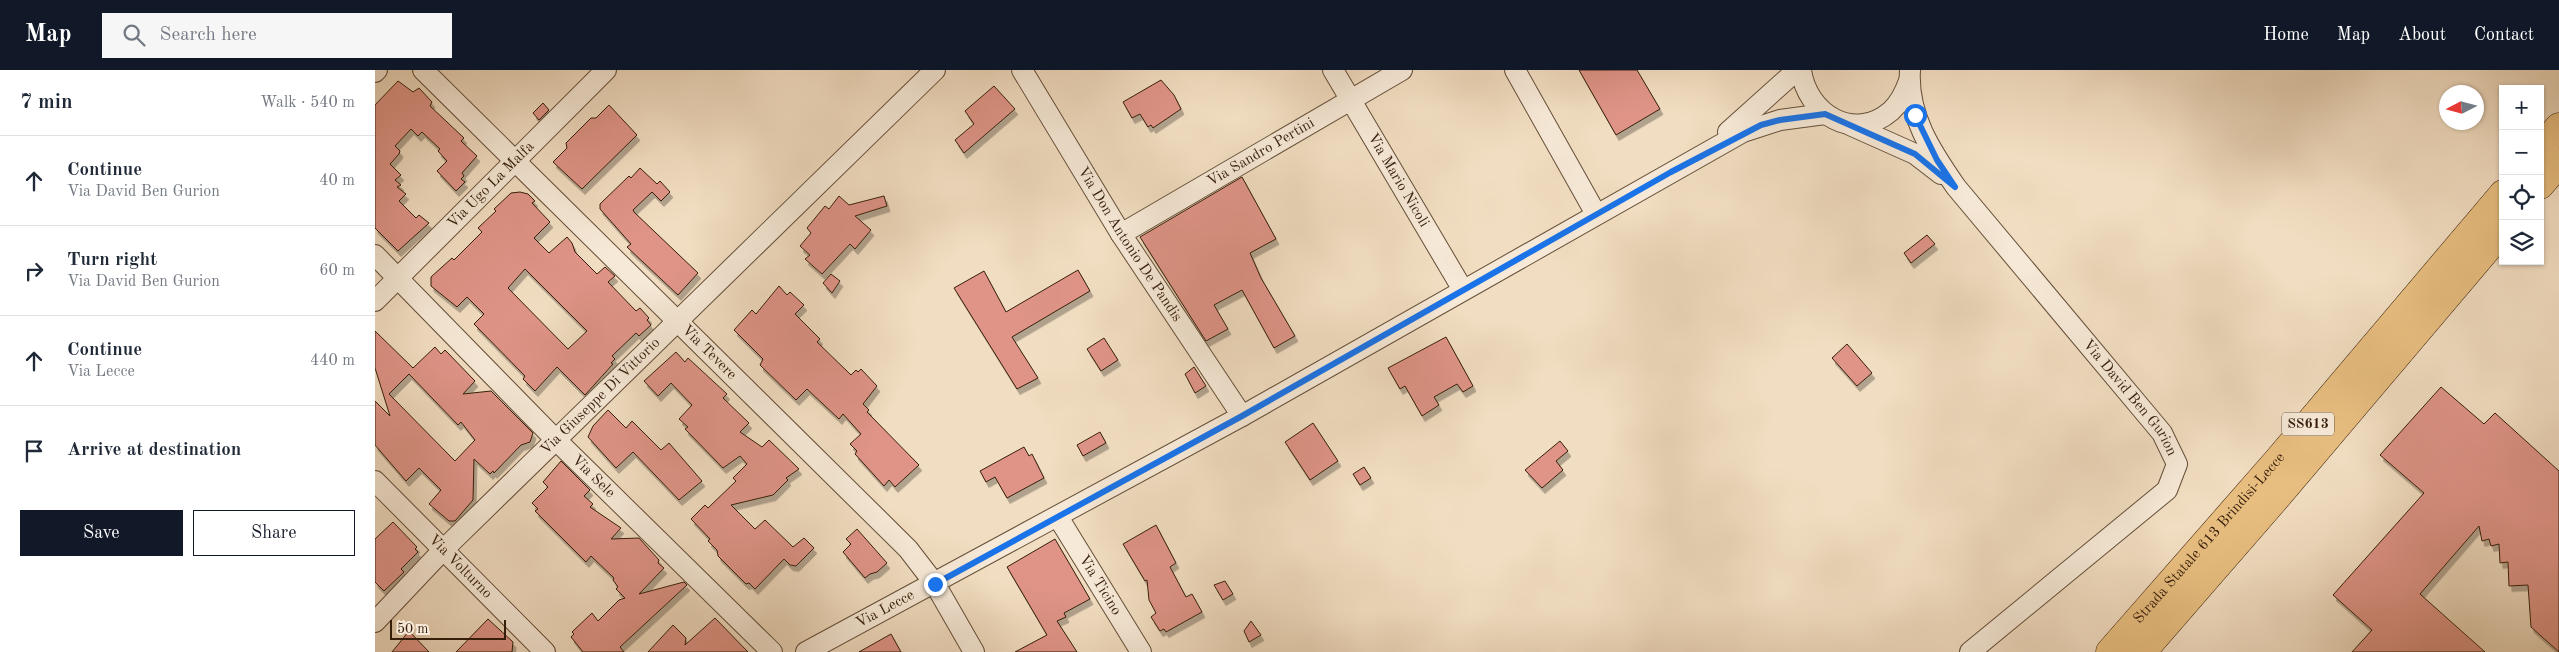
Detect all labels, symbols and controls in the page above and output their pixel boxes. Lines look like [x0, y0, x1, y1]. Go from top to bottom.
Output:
search box [102, 13, 452, 58]
icon: search [120, 21, 148, 49]
text: Map [25, 23, 72, 47]
text: Search here [160, 26, 257, 45]
text: Home [2263, 26, 2309, 44]
text: Map [2337, 26, 2370, 44]
text: About [2398, 26, 2446, 44]
text: Contact [2474, 26, 2534, 44]
north arrow [2439, 85, 2484, 130]
map controls [2499, 85, 2544, 265]
button: + [2499, 85, 2544, 130]
text: 7 min [20, 92, 73, 113]
text: Walk · 540 m [260, 95, 355, 111]
route start [1904, 104, 1927, 127]
street label: Via Sandro Pertini [1205, 115, 1317, 189]
button: − [2499, 130, 2544, 175]
street label: Via Mario Nicoli [1365, 131, 1432, 230]
street label: Via Ugo La Malfa [445, 138, 538, 231]
text: Continue [67, 161, 142, 180]
street label: Via Don Antonio De Pandis [1075, 164, 1185, 325]
icon: ahead [20, 167, 48, 195]
text: 40 m [319, 173, 355, 189]
button: locate [2499, 175, 2544, 220]
text: Via David Ben Gurion [67, 184, 220, 200]
button: layers [2499, 220, 2544, 265]
text: Turn right [67, 251, 157, 270]
icon: right [20, 257, 48, 285]
text: 60 m [319, 263, 355, 279]
text: Via David Ben Gurion [67, 274, 220, 290]
street label: Via Tevere [679, 322, 739, 383]
street label: Via Giuseppe Di Vittorio [538, 335, 663, 458]
street label: Via David Ben Gurion [2080, 337, 2179, 458]
text: Continue [67, 341, 142, 360]
icon: ahead [20, 347, 48, 375]
text: 440 m [310, 353, 355, 369]
text: Via Lecce [67, 364, 135, 380]
road number: SS613 [2282, 412, 2334, 436]
icon: arrive [20, 437, 48, 465]
text: Arrive at destination [67, 441, 241, 460]
street label: Strada Statale 613 Brindisi-Lecce [2131, 450, 2288, 627]
street label: Via Sele [569, 452, 618, 501]
button: Save [20, 510, 183, 556]
button: Share [193, 510, 355, 556]
street label: Via Volturno [426, 532, 495, 602]
street label: Via Ticino [1076, 552, 1124, 618]
route end [924, 573, 947, 596]
street label: Via Lecce [854, 587, 917, 631]
scale bar [390, 617, 506, 640]
text: 50 m [397, 622, 428, 636]

